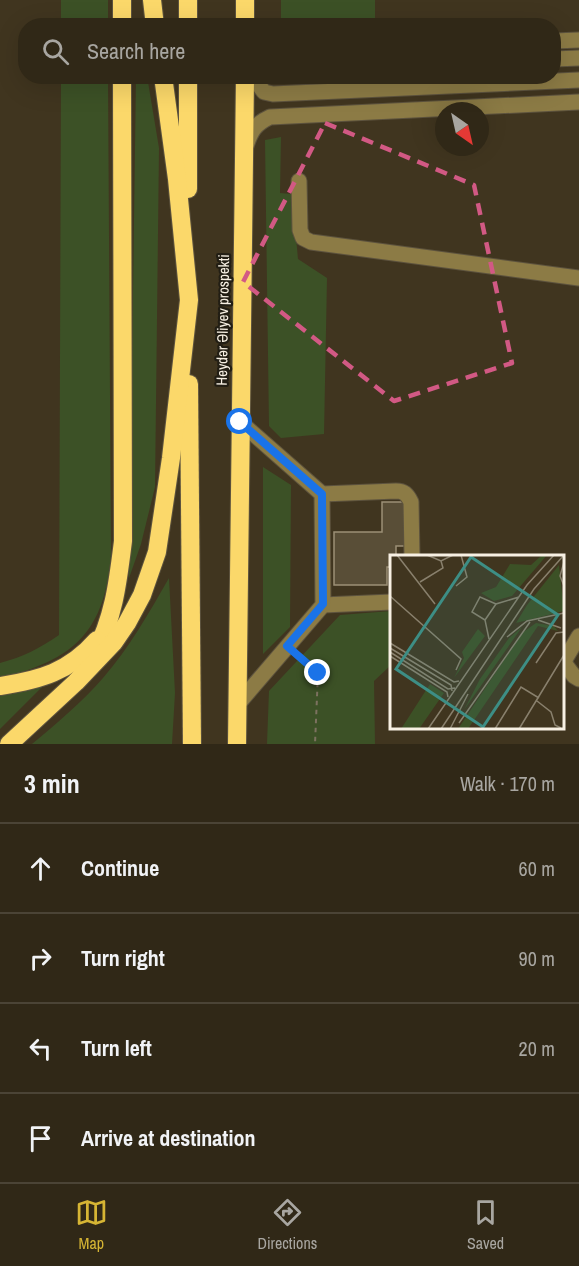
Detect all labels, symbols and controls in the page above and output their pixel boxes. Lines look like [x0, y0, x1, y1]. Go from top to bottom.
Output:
search box [18, 18, 561, 84]
icon: search [39, 35, 72, 68]
text: Search here [87, 36, 185, 66]
north arrow [435, 102, 489, 156]
street label: Heydər Əliyev prospekti [211, 254, 234, 386]
route start [226, 408, 252, 434]
inset map [390, 555, 564, 729]
route end [304, 659, 330, 685]
text: 3 min [24, 766, 80, 801]
text: Walk · 170 m [460, 770, 555, 797]
icon: ahead [24, 852, 57, 885]
text: Continue [81, 853, 159, 883]
text: 60 m [519, 855, 555, 882]
icon: right [24, 942, 57, 975]
text: Turn right [81, 943, 165, 973]
text: 90 m [519, 945, 555, 972]
icon: left [24, 1032, 57, 1065]
text: Turn left [81, 1033, 152, 1063]
text: 20 m [519, 1035, 555, 1062]
icon: arrive [24, 1122, 57, 1155]
text: Arrive at destination [81, 1123, 255, 1153]
tab: Map [75, 1196, 108, 1254]
tab: Directions [257, 1196, 317, 1254]
tab: Saved [467, 1196, 504, 1254]

